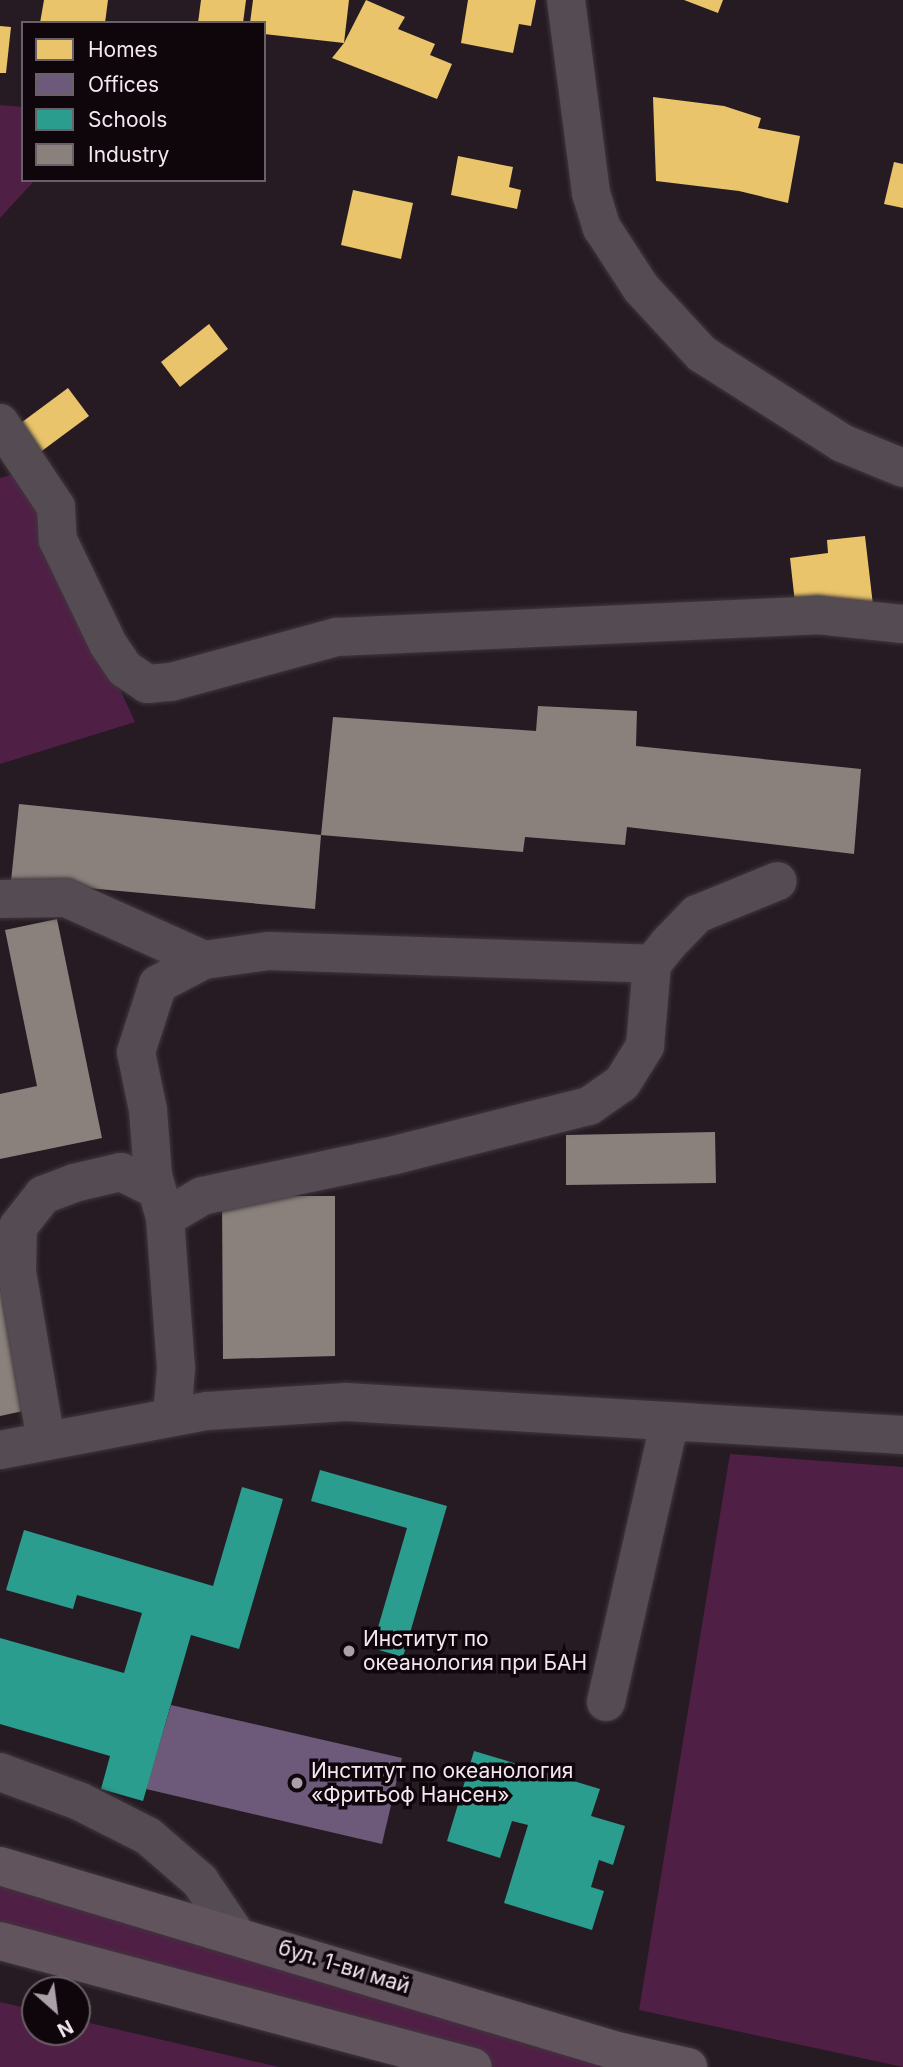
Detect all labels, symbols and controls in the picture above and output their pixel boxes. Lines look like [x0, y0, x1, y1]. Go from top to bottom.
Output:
legend [21, 21, 266, 182]
text: Homes [88, 37, 158, 62]
text: Offices [88, 72, 159, 97]
text: Schools [88, 107, 167, 132]
text: Industry [88, 142, 169, 167]
place label: Институт по океанология при БАН [363, 1626, 587, 1676]
marker: Институт по океанология при БАН [341, 1643, 357, 1659]
place label: Институт по океанология «Фритьоф Нансен» [311, 1758, 573, 1808]
marker: Институт по океанология «Фритьоф Нансен» [289, 1775, 305, 1791]
street label: бул. 1-ви май [275, 1935, 413, 1999]
north arrow [21, 1976, 91, 2046]
text: N [53, 2015, 77, 2042]

